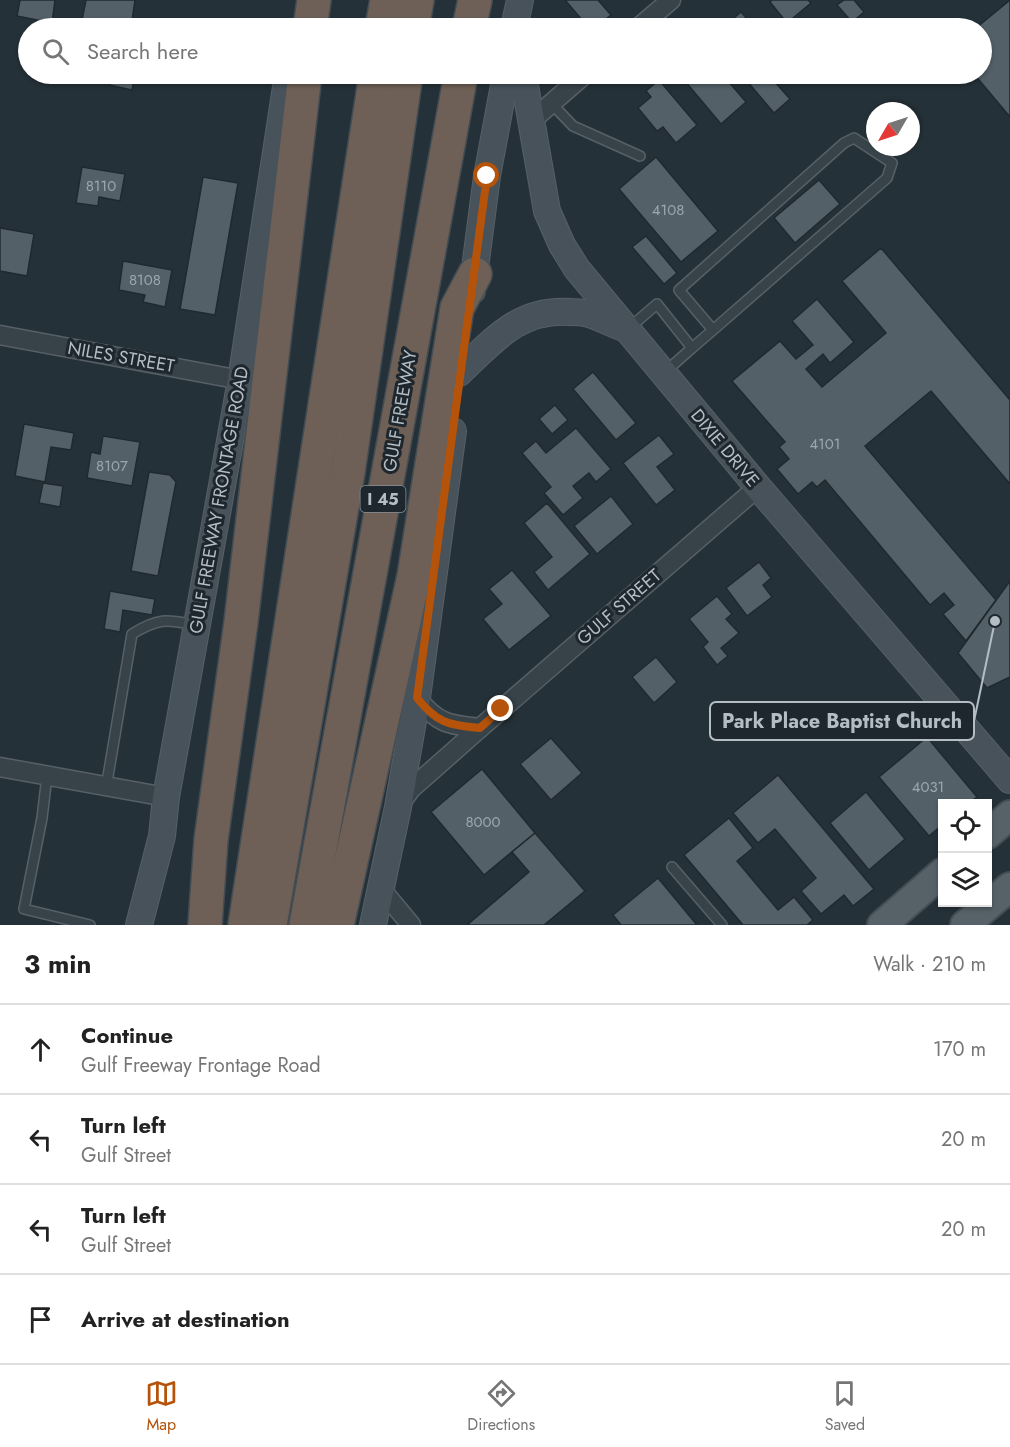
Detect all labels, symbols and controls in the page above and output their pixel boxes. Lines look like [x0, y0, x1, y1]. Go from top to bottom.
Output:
search box [18, 18, 992, 84]
icon: search [39, 35, 72, 68]
text: Search here [87, 35, 198, 67]
north arrow [866, 102, 920, 156]
route start [473, 162, 499, 188]
house number: 8110 [86, 175, 116, 197]
house number: 4108 [652, 199, 684, 221]
house number: 8108 [129, 269, 161, 291]
street label: NILES STREET [66, 335, 177, 379]
street label: GULF FREEWAY [376, 347, 424, 474]
street label: GULF FREEWAY FRONTAGE ROAD [183, 364, 255, 636]
street label: DIXIE DRIVE [685, 403, 765, 493]
house number: 4101 [809, 433, 841, 455]
house number: 8107 [96, 455, 128, 477]
road number: I 45 [360, 486, 406, 512]
street label: GULF STREET [571, 563, 667, 651]
route end [487, 695, 513, 721]
callout: Park Place Baptist Church [710, 702, 974, 740]
text: Park Place Baptist Church [722, 707, 962, 736]
house number: 4031 [912, 776, 944, 798]
map controls [938, 799, 992, 907]
button: locate [938, 799, 992, 853]
house number: 8000 [465, 811, 501, 833]
button: layers [938, 853, 992, 907]
text: 3 min [24, 945, 91, 983]
text: Walk · 210 m [873, 950, 986, 979]
text: Continue [81, 1019, 173, 1051]
icon: ahead [24, 1033, 57, 1066]
text: 170 m [933, 1035, 986, 1064]
text: Gulf Freeway Frontage Road [81, 1051, 321, 1080]
text: Turn left [81, 1109, 166, 1141]
icon: left [24, 1123, 57, 1156]
text: 20 m [941, 1125, 986, 1154]
text: Gulf Street [81, 1141, 171, 1170]
text: Turn left [81, 1199, 166, 1231]
icon: left [24, 1213, 57, 1246]
text: 20 m [941, 1215, 986, 1244]
text: Gulf Street [81, 1231, 171, 1260]
icon: arrive [24, 1303, 57, 1336]
text: Arrive at destination [81, 1303, 290, 1335]
tab: Map [145, 1377, 178, 1436]
tab: Directions [467, 1377, 535, 1436]
tab: Saved [825, 1377, 865, 1436]

